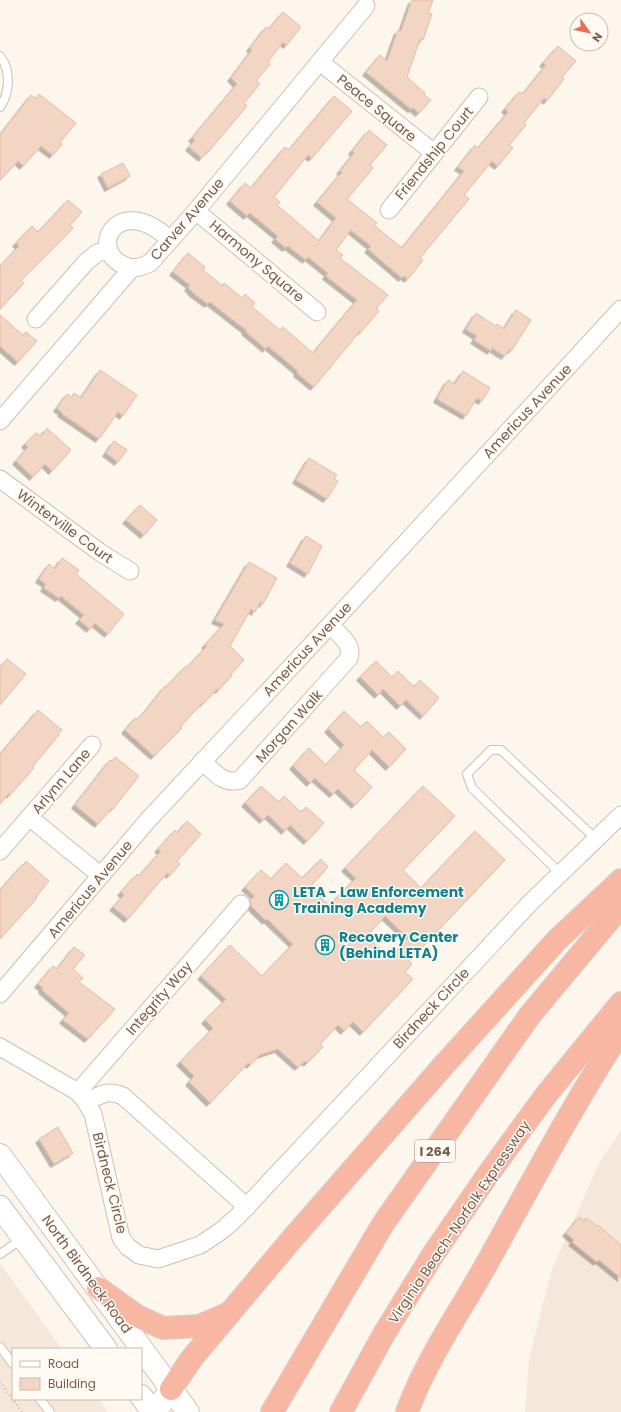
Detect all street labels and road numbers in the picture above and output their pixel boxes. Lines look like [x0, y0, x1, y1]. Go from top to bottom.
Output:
street label: Peace Square [333, 70, 421, 147]
street label: Friendship Court [390, 102, 478, 204]
street label: Carver Avenue [145, 173, 229, 265]
street label: Harmony Square [205, 215, 309, 307]
street label: Americus Avenue [478, 359, 576, 463]
street label: Winterville Court [13, 484, 117, 568]
street label: Americus Avenue [258, 597, 356, 701]
street label: Morgan Walk [251, 685, 328, 767]
street label: Arlynn Lane [27, 744, 95, 818]
street label: Americus Avenue [43, 835, 137, 942]
street label: Integrity Way [121, 957, 197, 1039]
street label: Birdneck Circle [388, 963, 474, 1053]
street label: Virginia Beach-Norfolk Expressway [383, 1116, 535, 1328]
street label: Birdneck Circle [88, 1130, 132, 1236]
road number: I 264 [415, 1140, 455, 1162]
street label: North Birdneck Road [37, 1211, 137, 1337]

